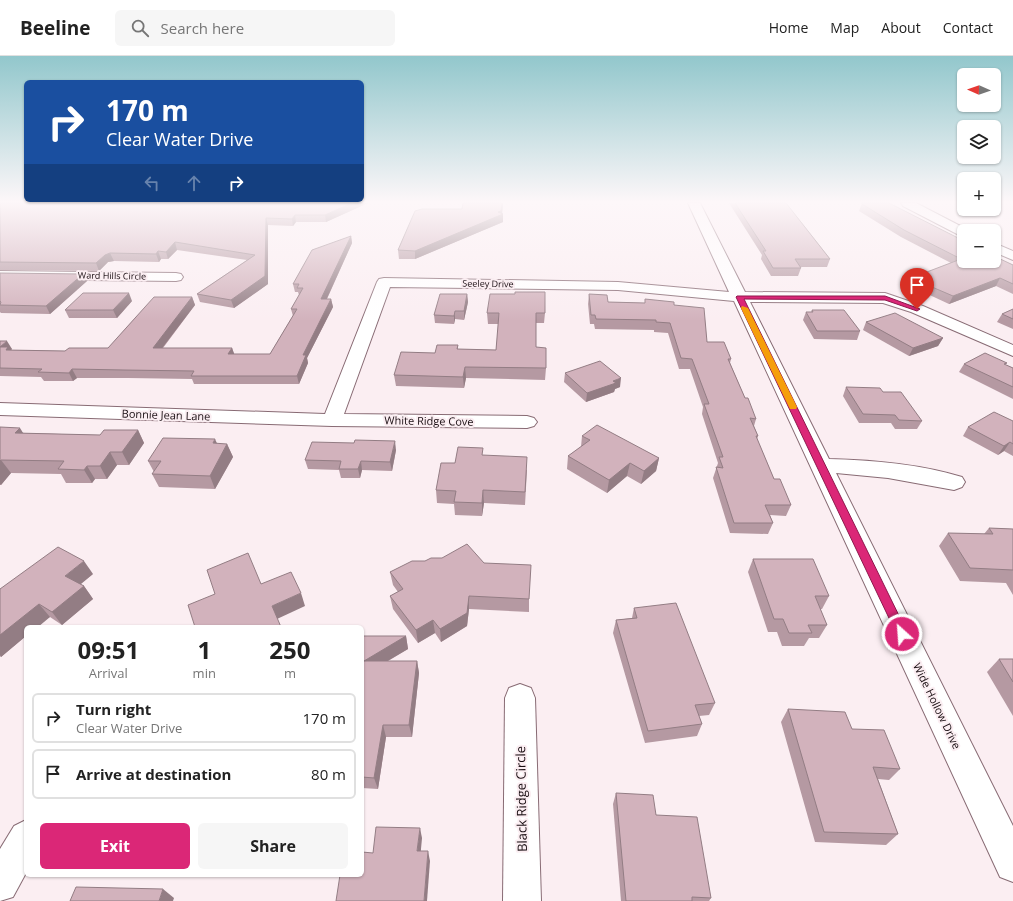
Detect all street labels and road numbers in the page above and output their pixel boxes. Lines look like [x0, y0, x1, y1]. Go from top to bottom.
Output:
street label: Ward Hills Circle [78, 268, 146, 283]
street label: Seeley Drive [462, 277, 514, 290]
street label: Bonnie Jean Lane [121, 405, 211, 424]
street label: White Ridge Cove [384, 412, 474, 429]
street label: Wide Hollow Drive [910, 660, 965, 751]
street label: Black Ridge Circle [511, 746, 531, 852]

